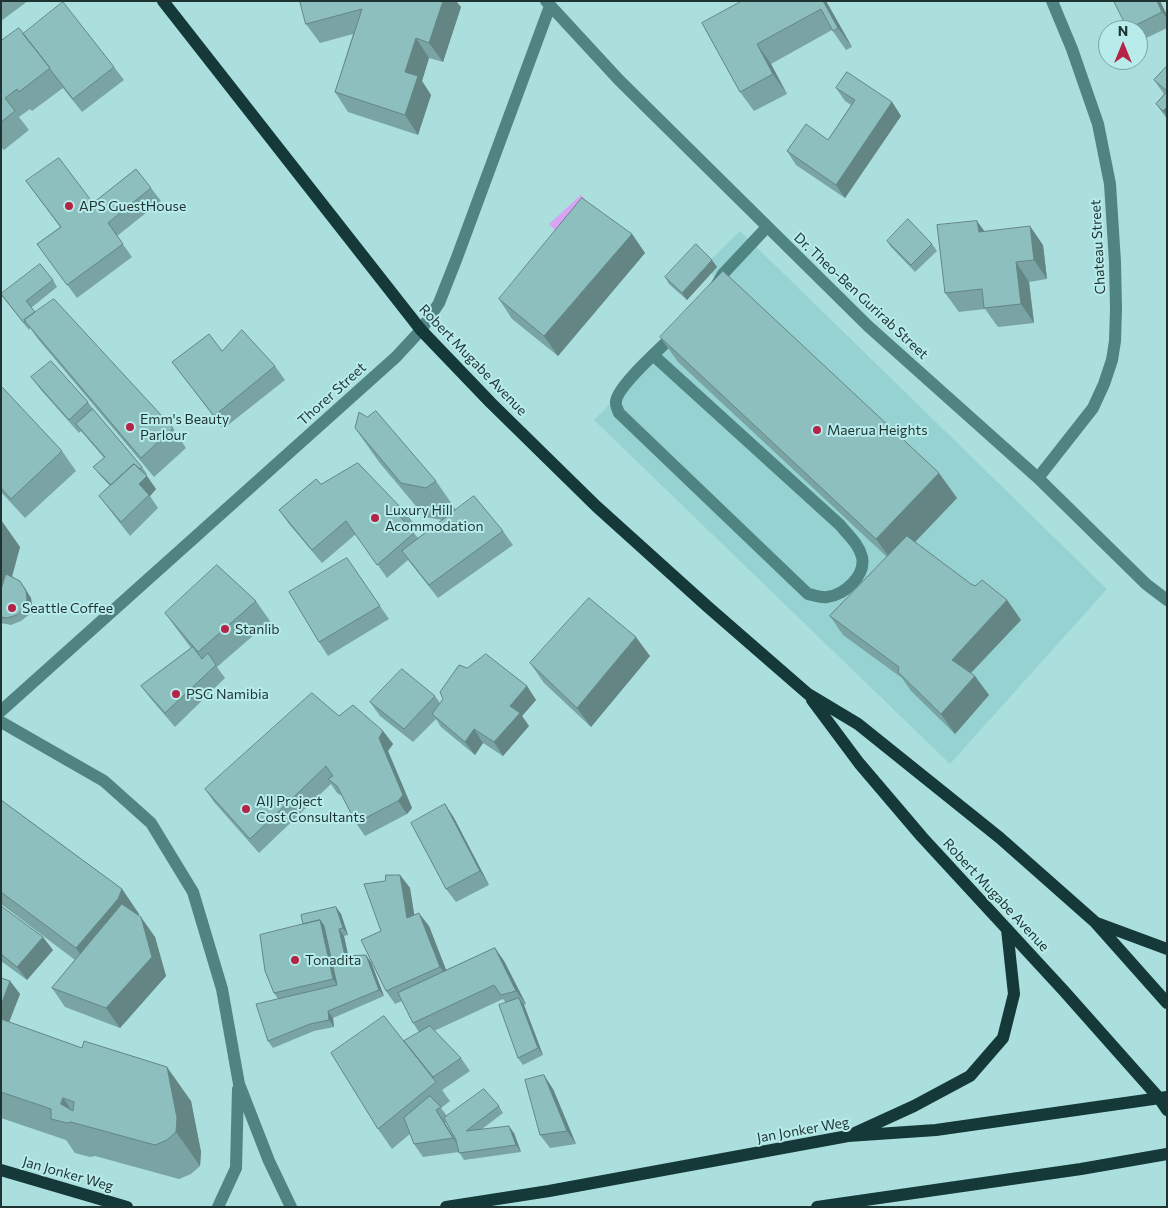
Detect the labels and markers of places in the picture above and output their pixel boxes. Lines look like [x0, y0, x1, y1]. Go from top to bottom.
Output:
place label: APS GuestHouse [79, 198, 186, 214]
marker: APS GuestHouse [63, 200, 75, 212]
place label: Emm's Beauty Parlour [140, 411, 229, 444]
marker: Emm's Beauty Parlour [124, 421, 136, 433]
place label: Maerua Heights [827, 422, 928, 438]
marker: Maerua Heights [811, 424, 823, 436]
place label: Luxury Hill Acommodation [385, 502, 484, 534]
marker: Luxury Hill Acommodation [369, 512, 381, 524]
place label: Seattle Coffee [22, 600, 113, 616]
marker: Seattle Coffee [6, 602, 18, 614]
place label: Stanlib [235, 621, 280, 637]
marker: Stanlib [219, 623, 231, 635]
place label: PSG Namibia [186, 686, 269, 702]
marker: PSG Namibia [170, 688, 182, 700]
place label: AIJ Project Cost Consultants [256, 793, 365, 826]
marker: AIJ Project Cost Consultants [240, 803, 252, 815]
place label: Tonadita [305, 952, 361, 968]
marker: Tonadita [289, 954, 301, 966]

